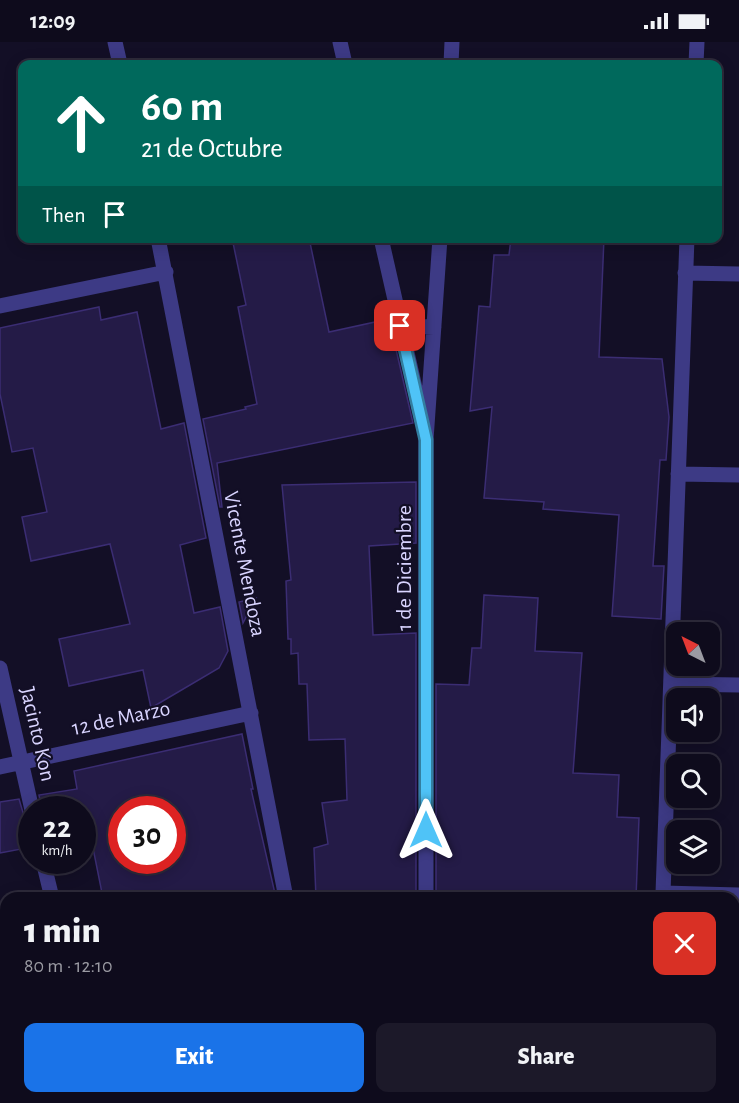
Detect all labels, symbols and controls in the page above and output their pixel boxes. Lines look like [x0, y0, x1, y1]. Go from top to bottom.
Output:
text: 12:09 [30, 10, 75, 32]
icon: ahead [42, 84, 120, 162]
text: 60 m [141, 86, 223, 128]
text: 21 de Octubre [141, 135, 283, 162]
icon: arrive [98, 198, 131, 231]
text: Then [42, 204, 86, 226]
pin [374, 300, 425, 351]
icon: arrive [383, 309, 416, 342]
street label: Vicente Mendoza [220, 489, 270, 639]
street label: 1 de Diciembre [393, 505, 415, 631]
north arrow [666, 622, 720, 676]
map controls [666, 622, 720, 874]
street label: Jacinto Kon [16, 685, 60, 783]
button: sound [666, 688, 720, 742]
street label: 12 de Marzo [70, 697, 172, 739]
button: search [666, 754, 720, 808]
speed limit sign: 30 [108, 796, 186, 874]
position arrow [394, 798, 458, 862]
text: 22 [43, 813, 71, 843]
button: layers [666, 820, 720, 874]
text: km/h [42, 843, 72, 858]
button: close [653, 912, 716, 975]
text: 1 min [24, 913, 101, 949]
text: 80 m · 12:10 [24, 956, 113, 976]
button: Exit [24, 1023, 364, 1092]
button: Share [376, 1023, 716, 1092]

